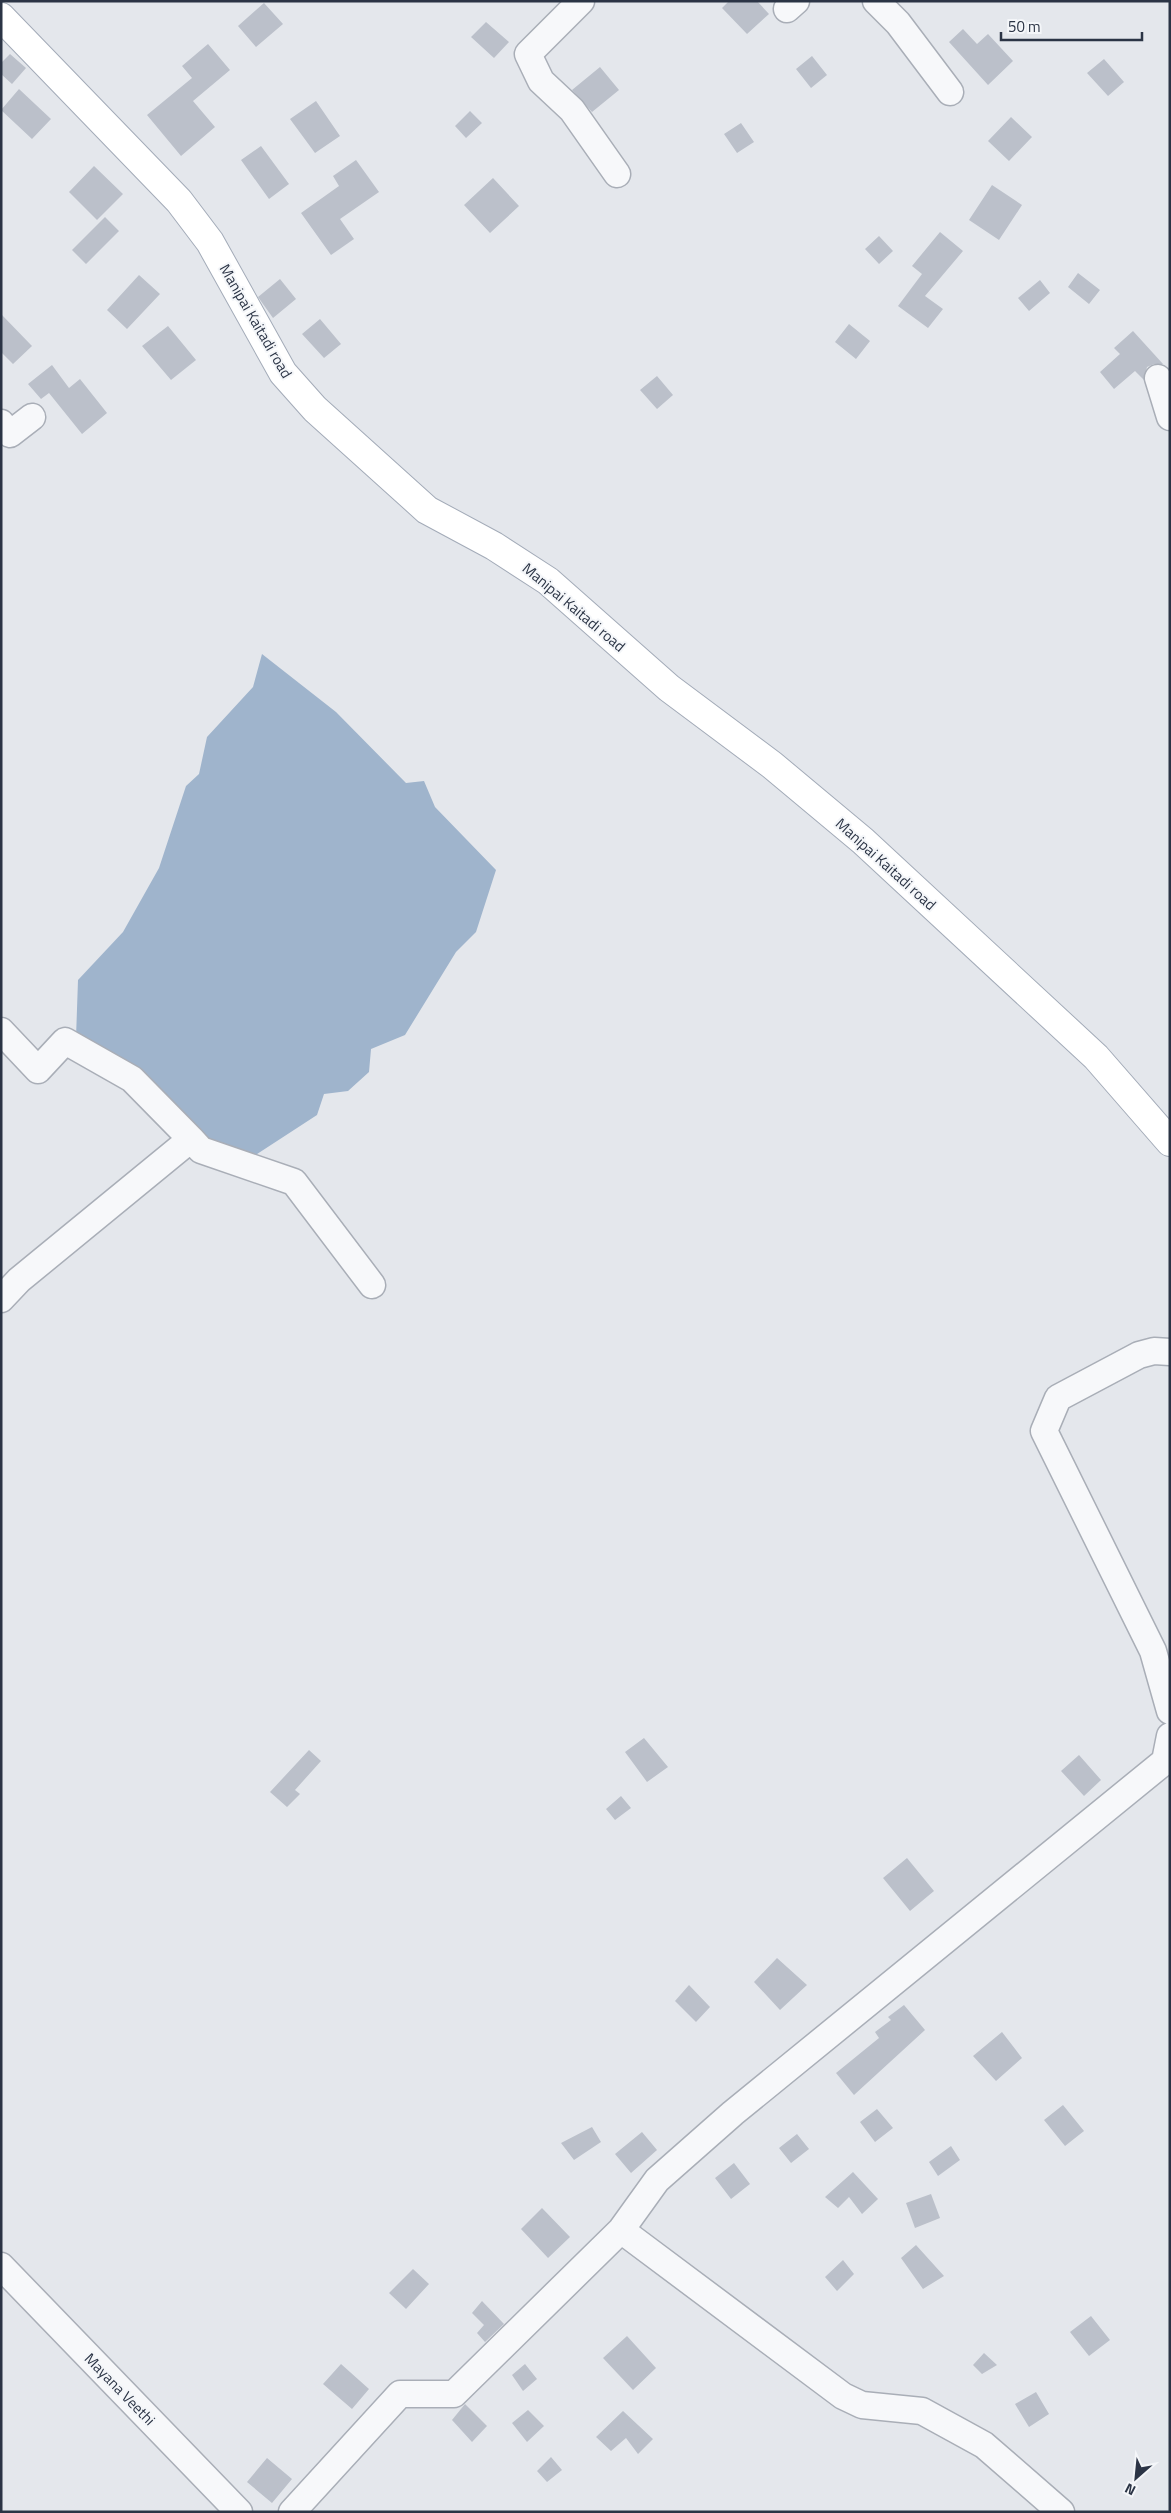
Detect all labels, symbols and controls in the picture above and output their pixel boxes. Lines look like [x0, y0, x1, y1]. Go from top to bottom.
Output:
scale bar [1001, 10, 1142, 42]
text: 50 m [1008, 15, 1041, 38]
street label: Manipai Kaitadi road [214, 260, 298, 382]
street label: Manipai Kaitadi road [517, 557, 631, 657]
street label: Manipai Kaitadi road [831, 812, 941, 916]
street label: Mayana Veethi [79, 2347, 161, 2431]
north arrow [1111, 2453, 1161, 2503]
text: N [1121, 2478, 1139, 2502]

